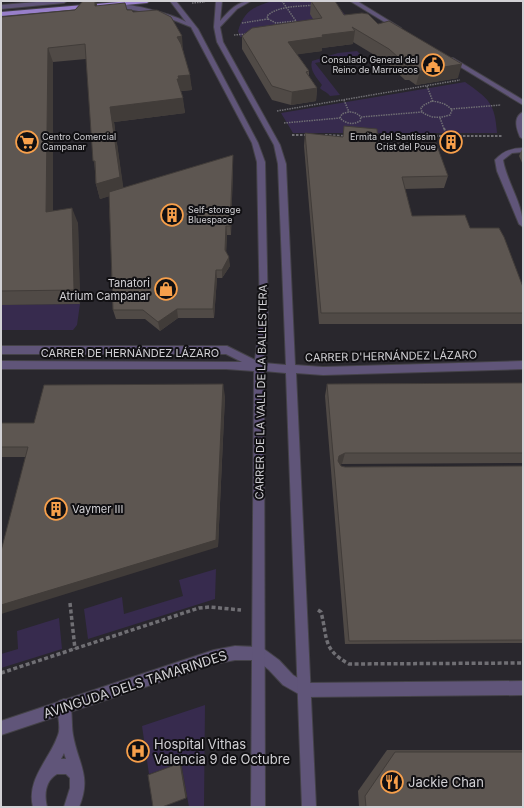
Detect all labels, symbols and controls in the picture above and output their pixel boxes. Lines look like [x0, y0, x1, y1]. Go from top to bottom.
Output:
public building icon: Consulado General del Reino de Marruecos [420, 52, 446, 78]
place label: Consulado General del Reino de Marruecos [321, 54, 418, 75]
supermarket icon: Centro Comercial Campanar [14, 129, 40, 155]
building icon: Ermita del Santíssim Crist del Poue [438, 129, 464, 155]
place label: Centro Comercial Campanar [42, 131, 116, 152]
place label: Ermita del Santíssim Crist del Poue [350, 131, 436, 152]
building icon: Self-storage Bluespace [159, 202, 185, 228]
place label: Self-storage Bluespace [188, 204, 241, 225]
place label: Tanatori Atrium Campanar [59, 276, 150, 303]
shop icon: Tanatori Atrium Campanar [153, 276, 179, 302]
street label: CARRER DE LA VALL DE LA BALLESTERA [252, 284, 270, 499]
street label: CARRER DE HERNÁNDEZ LÁZARO [41, 346, 219, 360]
street label: CARRER D'HERNÁNDEZ LÁZARO [305, 348, 477, 364]
building icon: Vaymer III [43, 496, 69, 522]
place label: Vaymer III [72, 502, 123, 516]
street label: AVINGUDA DELS TAMARINDES [41, 647, 229, 721]
place label: Hospital Vithas Valencia 9 de Octubre [154, 736, 290, 767]
hospital icon: Hospital Vithas Valencia 9 de Octubre [125, 738, 151, 764]
restaurant icon: Jackie Chan [379, 769, 405, 795]
place label: Jackie Chan [408, 774, 484, 790]

